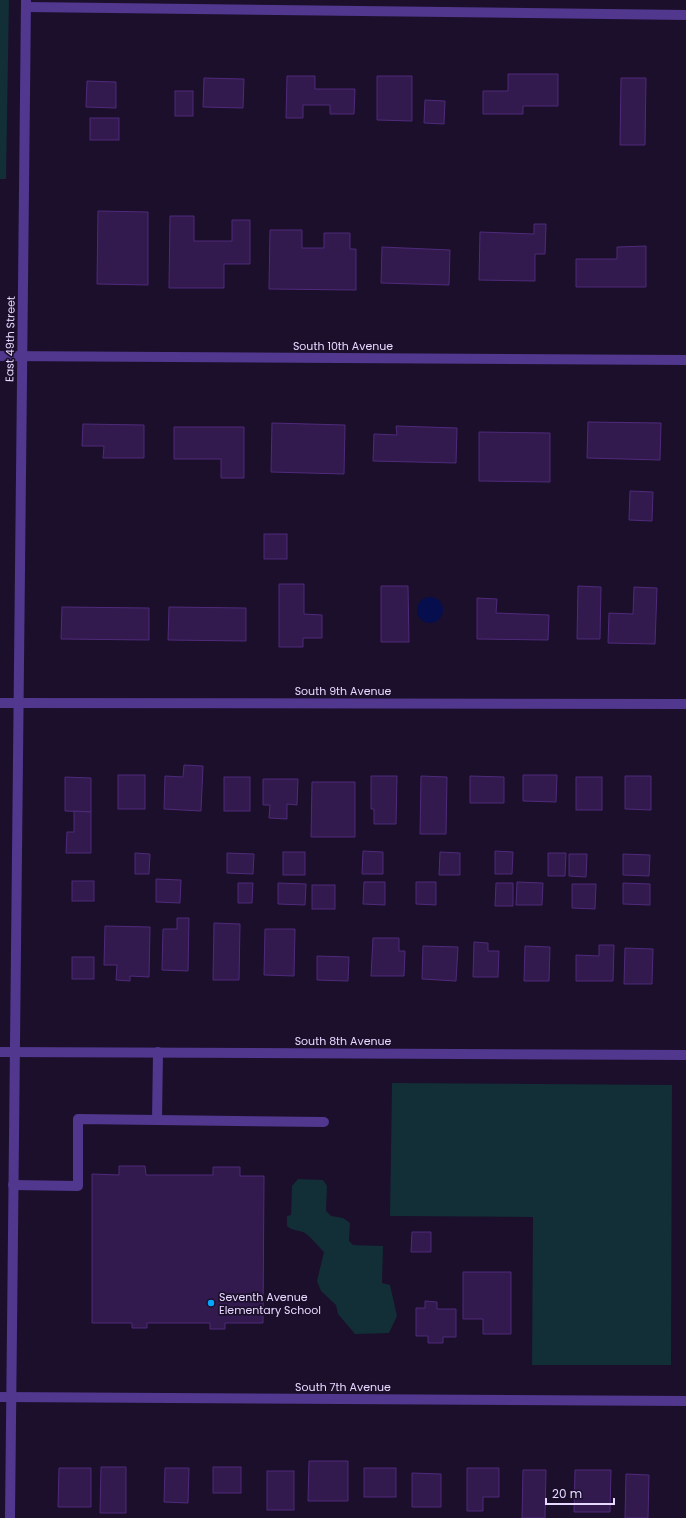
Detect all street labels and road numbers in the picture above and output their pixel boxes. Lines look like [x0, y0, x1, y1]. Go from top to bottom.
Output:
street label: East 49th Street [1, 296, 19, 382]
street label: South 10th Avenue [293, 338, 393, 354]
street label: South 9th Avenue [295, 683, 392, 699]
street label: South 8th Avenue [295, 1033, 392, 1049]
street label: South 7th Avenue [295, 1379, 391, 1395]

